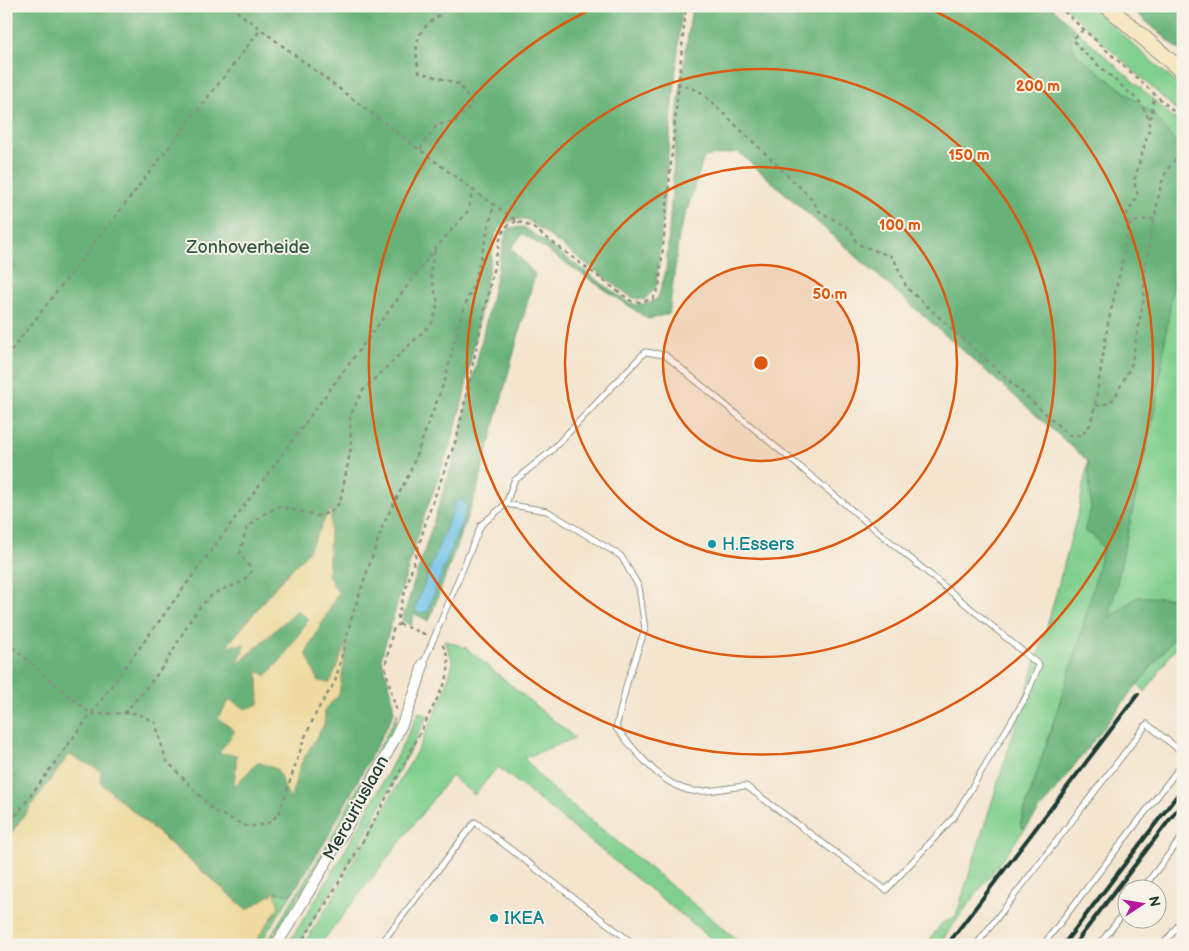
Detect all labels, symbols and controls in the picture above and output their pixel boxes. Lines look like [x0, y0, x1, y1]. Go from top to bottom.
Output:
text: 200 m [1016, 77, 1060, 96]
text: 150 m [948, 146, 990, 165]
text: 100 m [879, 216, 921, 235]
park label: Zonhoverheide [186, 237, 310, 258]
text: 50 m [813, 285, 848, 304]
centre of rings [752, 354, 770, 372]
place label: H.Essers [722, 534, 795, 555]
marker: H.Essers [706, 538, 718, 550]
street label: Mercuriuslaan [319, 752, 393, 864]
north arrow [1116, 878, 1166, 928]
text: N [1145, 894, 1164, 908]
place label: IKEA [504, 908, 544, 929]
marker: IKEA [488, 912, 500, 924]

